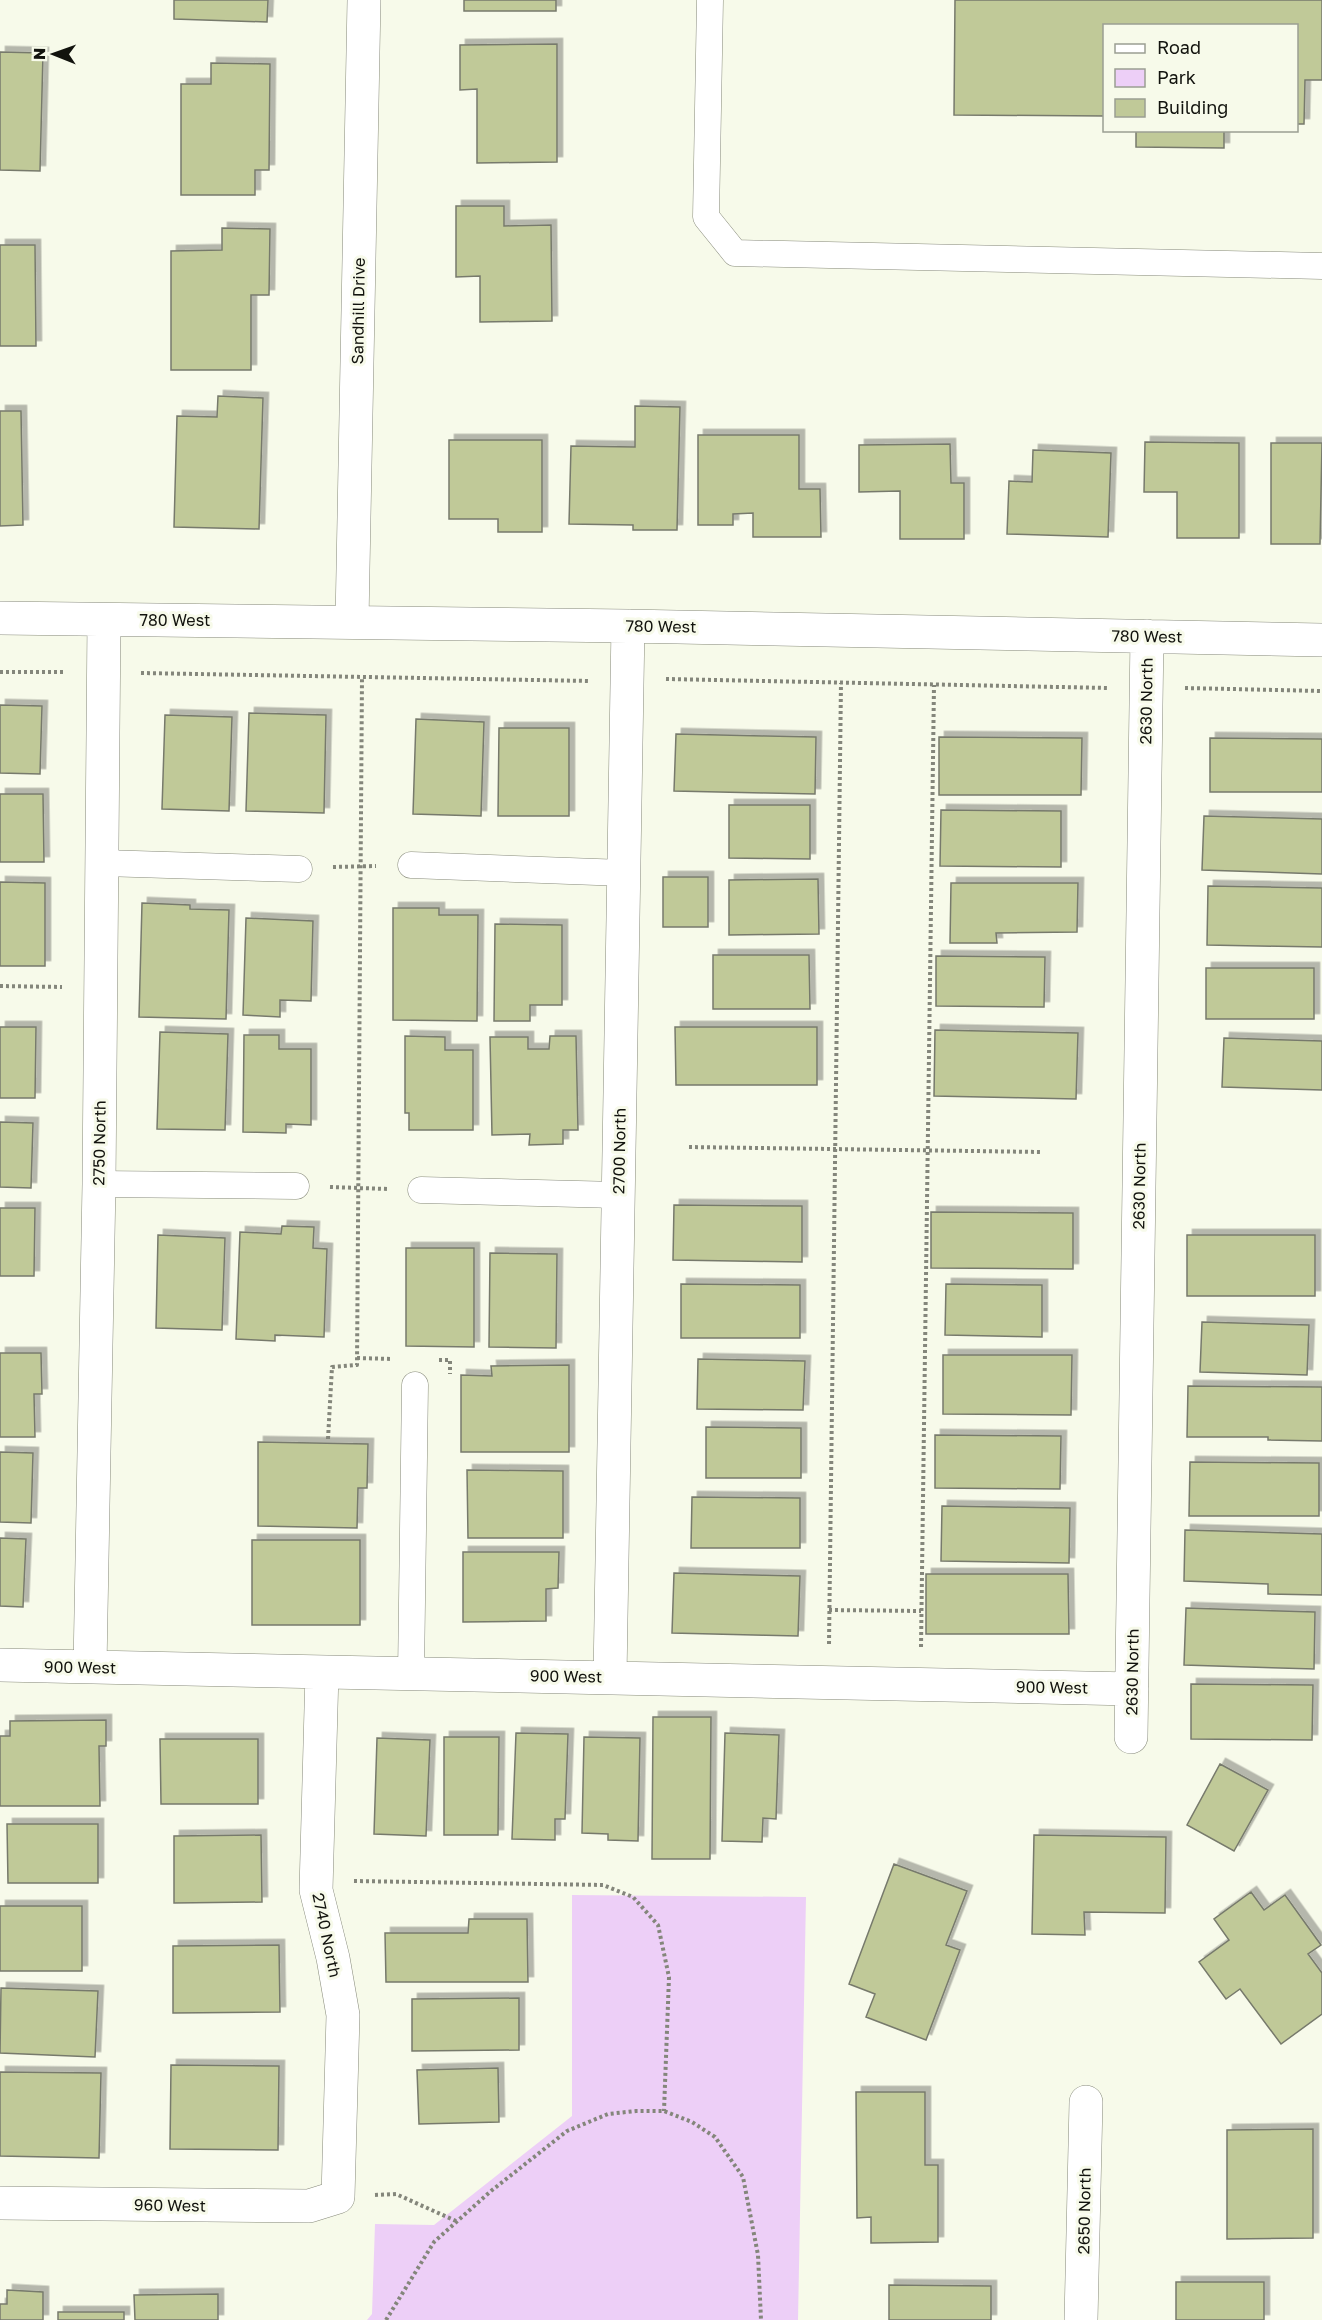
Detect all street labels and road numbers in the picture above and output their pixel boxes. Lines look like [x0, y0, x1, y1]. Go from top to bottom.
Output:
street label: Sandhill Drive [347, 257, 369, 365]
street label: 780 West [139, 610, 211, 630]
street label: 780 West [625, 615, 697, 637]
street label: 780 West [1111, 625, 1183, 647]
street label: 2630 North [1135, 657, 1157, 745]
street label: 2750 North [88, 1100, 110, 1186]
street label: 2700 North [608, 1108, 630, 1194]
street label: 2630 North [1128, 1142, 1150, 1230]
street label: 2630 North [1121, 1628, 1143, 1716]
street label: 900 West [44, 1656, 116, 1678]
street label: 900 West [530, 1665, 602, 1687]
street label: 900 West [1016, 1676, 1088, 1698]
street label: 2740 North [308, 1891, 346, 1979]
street label: 2650 North [1073, 2167, 1095, 2255]
street label: 960 West [134, 2194, 206, 2216]

